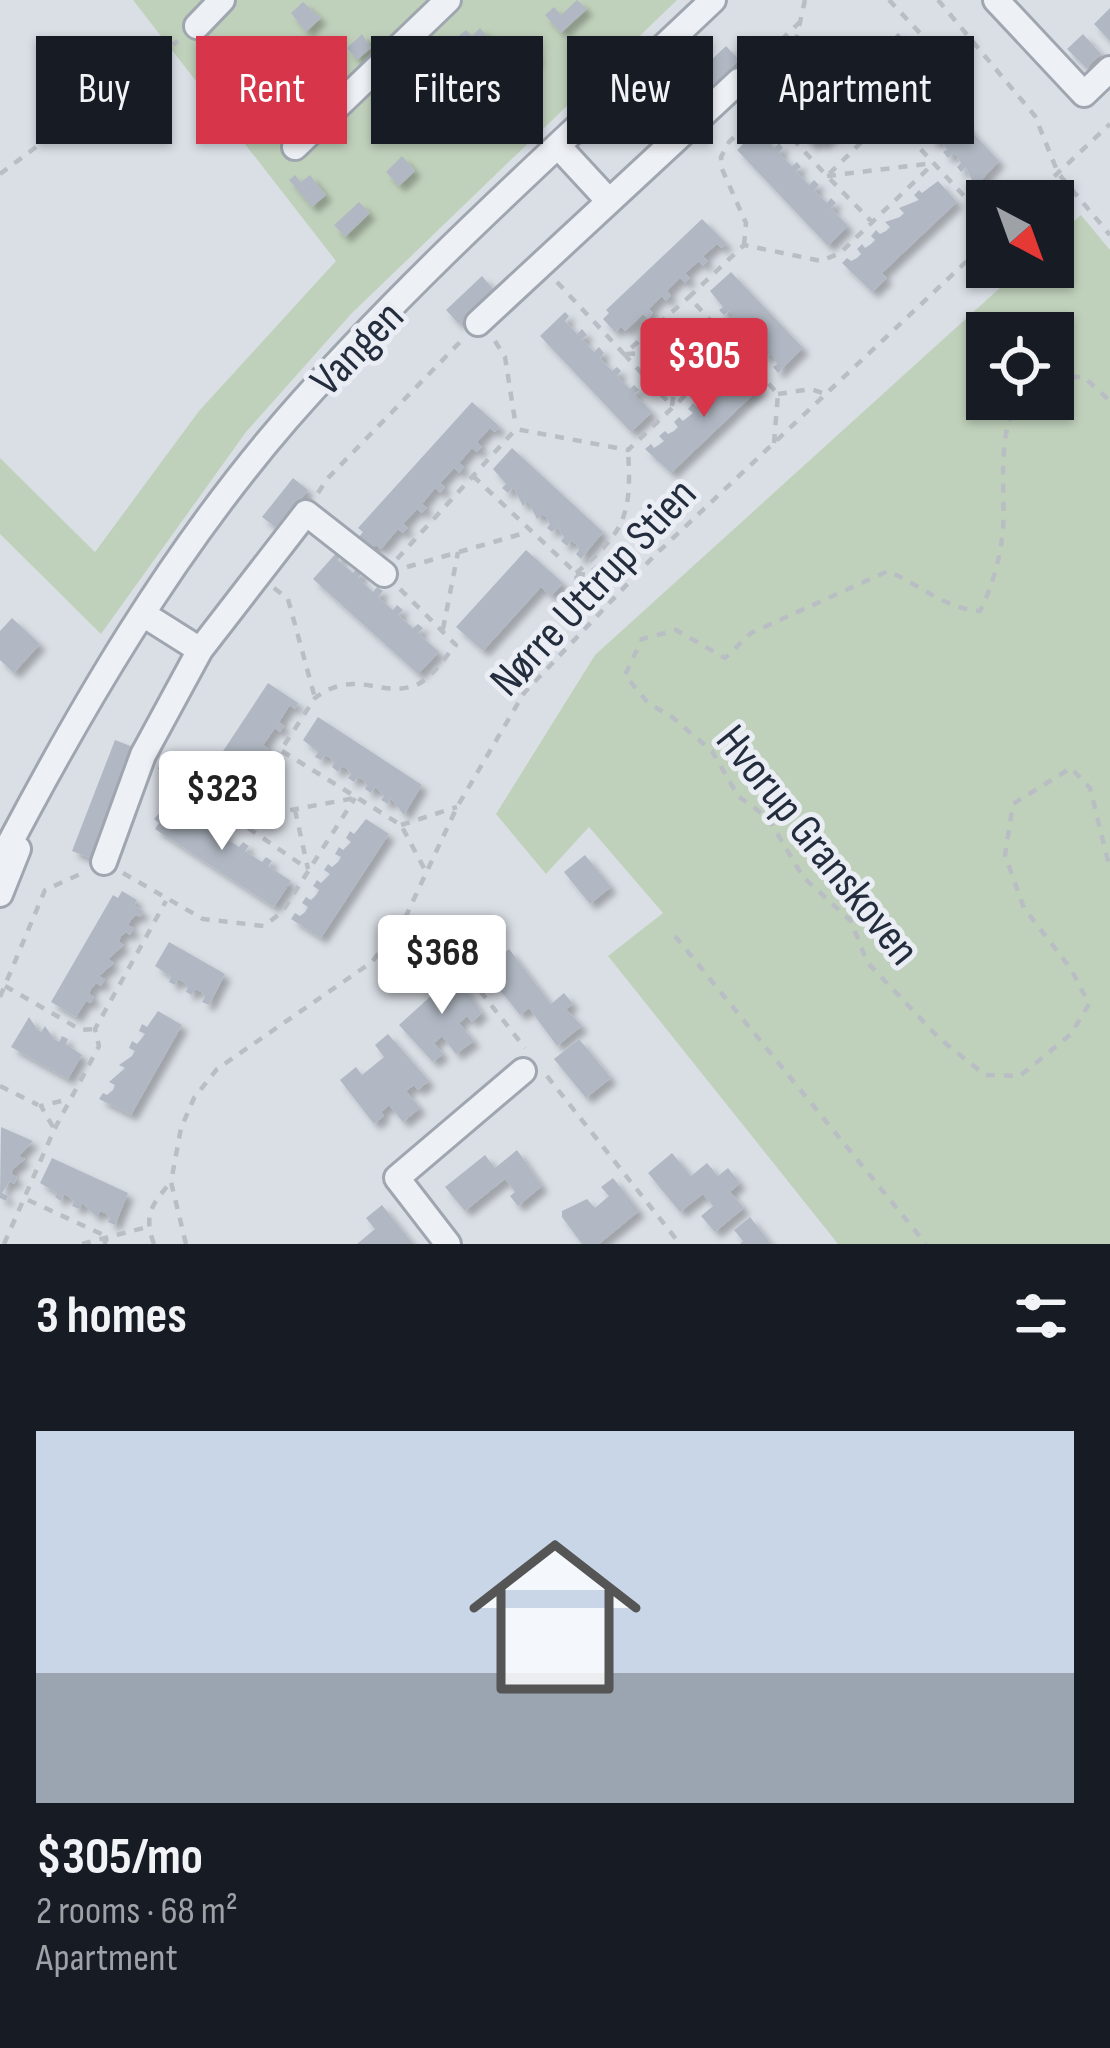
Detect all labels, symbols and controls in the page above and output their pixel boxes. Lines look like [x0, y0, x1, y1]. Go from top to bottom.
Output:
chip: Buy [36, 36, 172, 144]
chip: Rent [196, 36, 347, 144]
chip: Filters [371, 36, 543, 144]
chip: New [567, 36, 713, 144]
chip: Apartment [737, 36, 974, 144]
north arrow [966, 180, 1074, 288]
map controls [966, 180, 1074, 420]
street label: Vangen [300, 290, 416, 408]
button: locate [966, 312, 1074, 420]
pin: $305 [633, 318, 775, 420]
text: $305 [667, 333, 741, 380]
street label: Nørre Uttrup Stien [479, 467, 709, 708]
street label: Hvorup Granskoven [704, 715, 931, 977]
pin: $323 [151, 751, 293, 853]
text: $323 [186, 766, 258, 813]
pin: $368 [371, 915, 513, 1017]
text: $368 [405, 930, 479, 977]
icon: filters [1008, 1283, 1074, 1349]
text: 3 homes [36, 1286, 187, 1347]
icon: home [447, 1509, 663, 1725]
text: $305/mo [36, 1827, 203, 1888]
text: 2 rooms · 68 m² [36, 1888, 238, 1935]
text: Apartment [36, 1935, 178, 1982]

